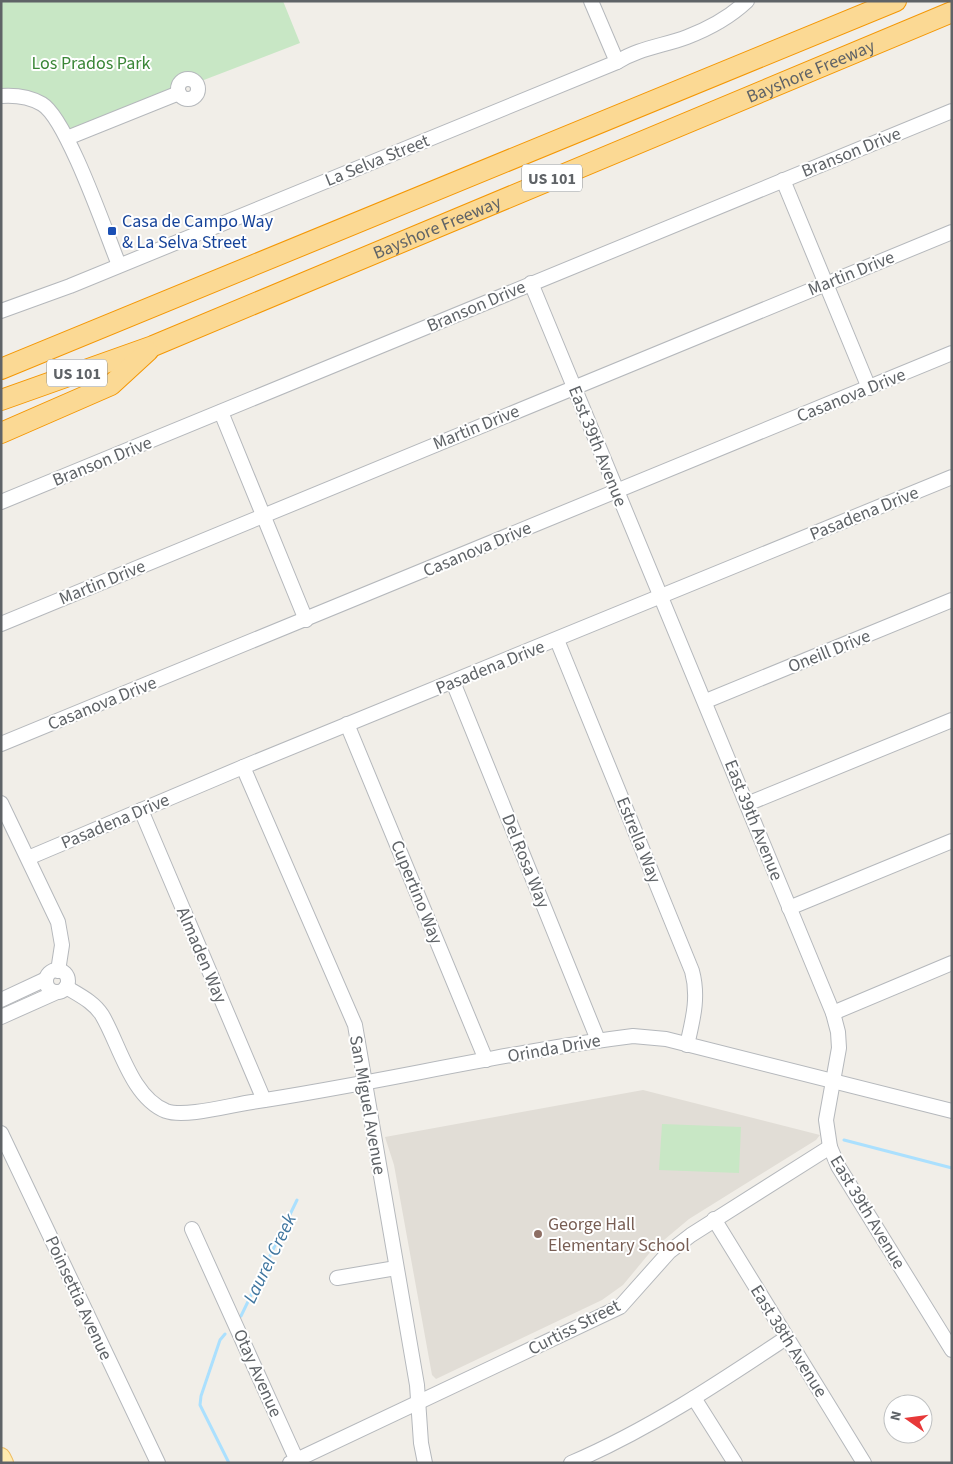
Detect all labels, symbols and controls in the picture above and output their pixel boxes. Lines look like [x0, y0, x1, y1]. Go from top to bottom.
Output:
street label: Bayshore Freeway [743, 33, 879, 109]
park label: Los Prados Park [32, 51, 151, 76]
street label: Branson Drive [798, 121, 905, 184]
street label: La Selva Street [321, 128, 433, 193]
road number: US 101 [522, 164, 582, 192]
street label: Bayshore Freeway [369, 190, 505, 266]
place label: Casa de Campo Way & La Selva Street [122, 209, 274, 255]
marker: Casa de Campo Way & La Selva Street [106, 225, 118, 237]
street label: Martin Drive [804, 245, 898, 302]
street label: Branson Drive [423, 274, 530, 338]
road number: US 101 [47, 359, 107, 386]
street label: Casanova Drive [793, 362, 909, 429]
street label: East 39th Avenue [562, 382, 633, 510]
street label: Martin Drive [429, 399, 523, 456]
street label: Branson Drive [49, 430, 156, 493]
street label: Pasadena Drive [806, 480, 923, 547]
street label: Casanova Drive [419, 515, 535, 583]
street label: Martin Drive [55, 554, 149, 611]
street label: Oneill Drive [784, 624, 874, 679]
street label: Pasadena Drive [432, 634, 549, 701]
street label: Casanova Drive [44, 670, 160, 737]
street label: East 39th Avenue [718, 756, 789, 884]
street label: Pasadena Drive [57, 787, 173, 856]
street label: Estrella Way [610, 793, 667, 888]
street label: Del Rosa Way [495, 810, 556, 913]
street label: Cupertino Way [384, 836, 449, 948]
street label: Almaden Way [170, 903, 233, 1008]
street label: Orinda Drive [506, 1028, 603, 1069]
street label: San Miguel Avenue [343, 1033, 392, 1177]
street label: East 39th Avenue [824, 1151, 911, 1274]
water label: Laurel Creek [237, 1208, 304, 1308]
place label: George Hall Elementary School [548, 1212, 690, 1258]
marker: George Hall Elementary School [532, 1228, 544, 1240]
street label: Poinsettia Avenue [39, 1232, 118, 1364]
street label: East 38th Avenue [744, 1280, 833, 1402]
street label: Curtiss Street [524, 1294, 625, 1361]
street label: Otay Avenue [227, 1325, 288, 1421]
north arrow [883, 1394, 933, 1444]
text: N [886, 1409, 907, 1423]

